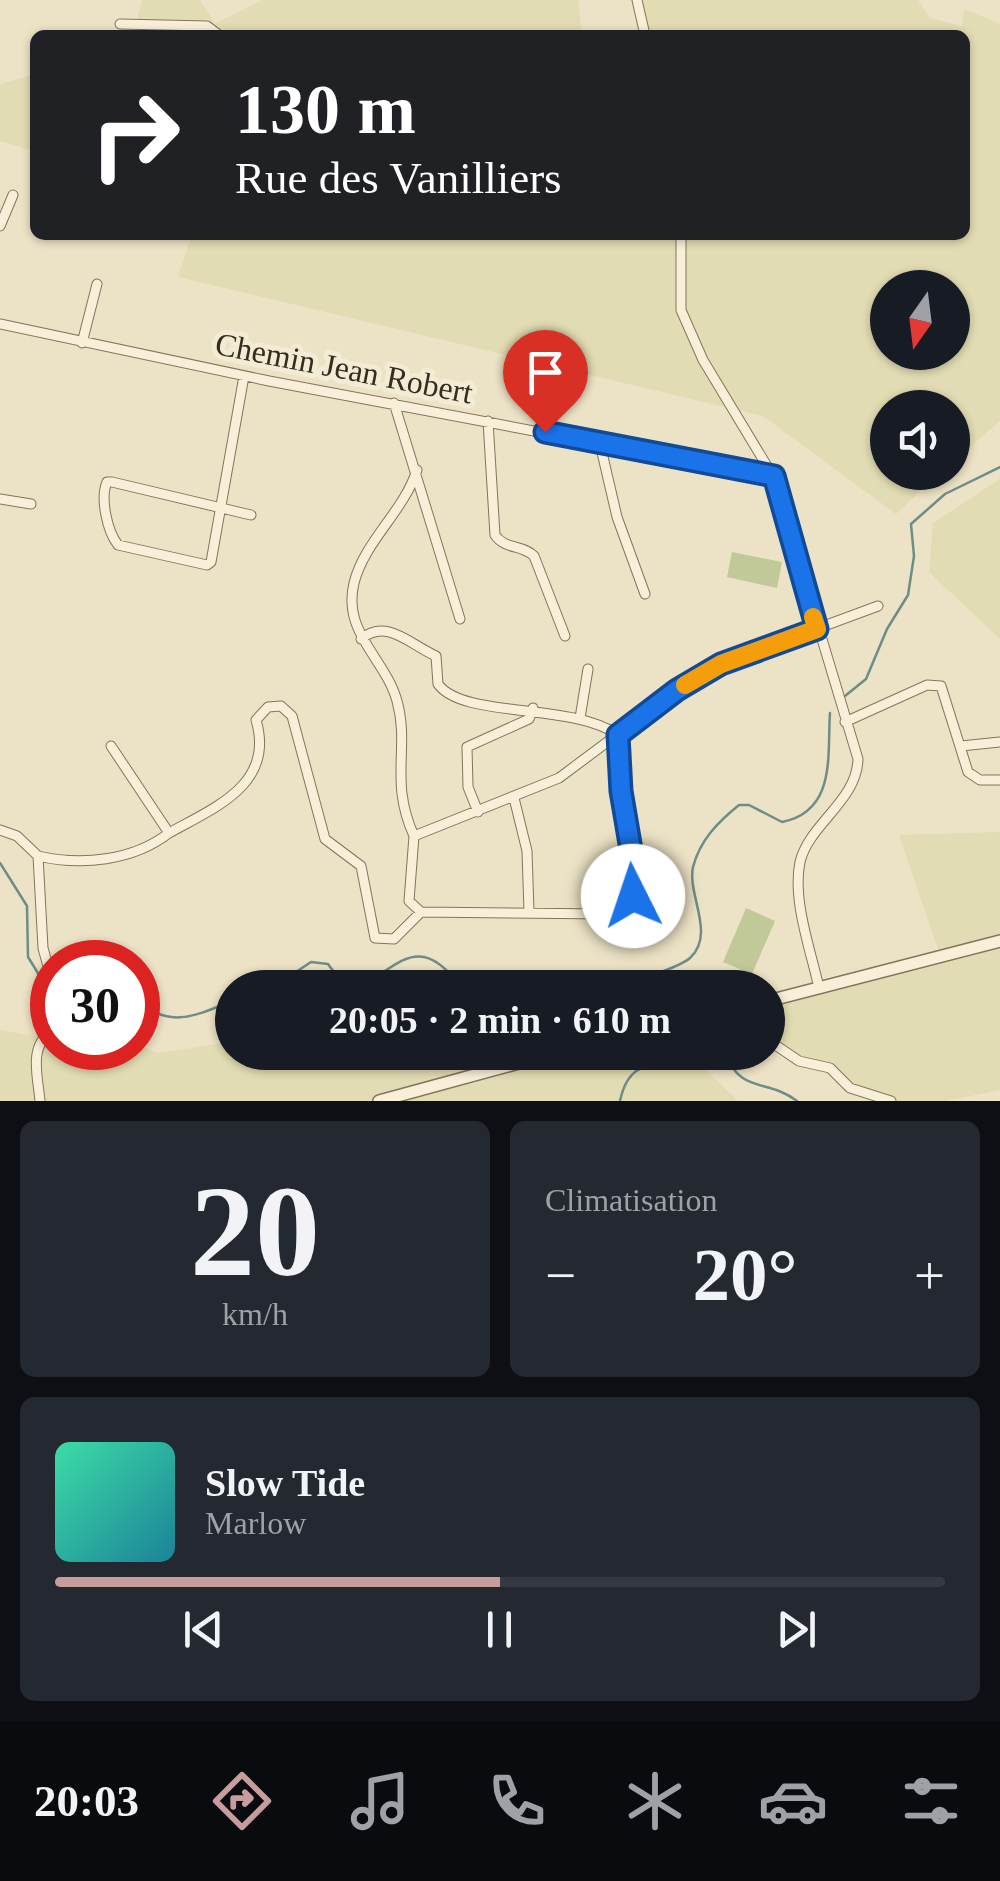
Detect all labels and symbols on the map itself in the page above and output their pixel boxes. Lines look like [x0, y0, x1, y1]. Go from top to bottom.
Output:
north arrow [870, 270, 970, 370]
street label: Chemin Jean Robert [212, 325, 476, 411]
pin [503, 330, 588, 433]
position arrow [581, 844, 685, 948]
speed limit sign: 30 [30, 940, 160, 1070]

